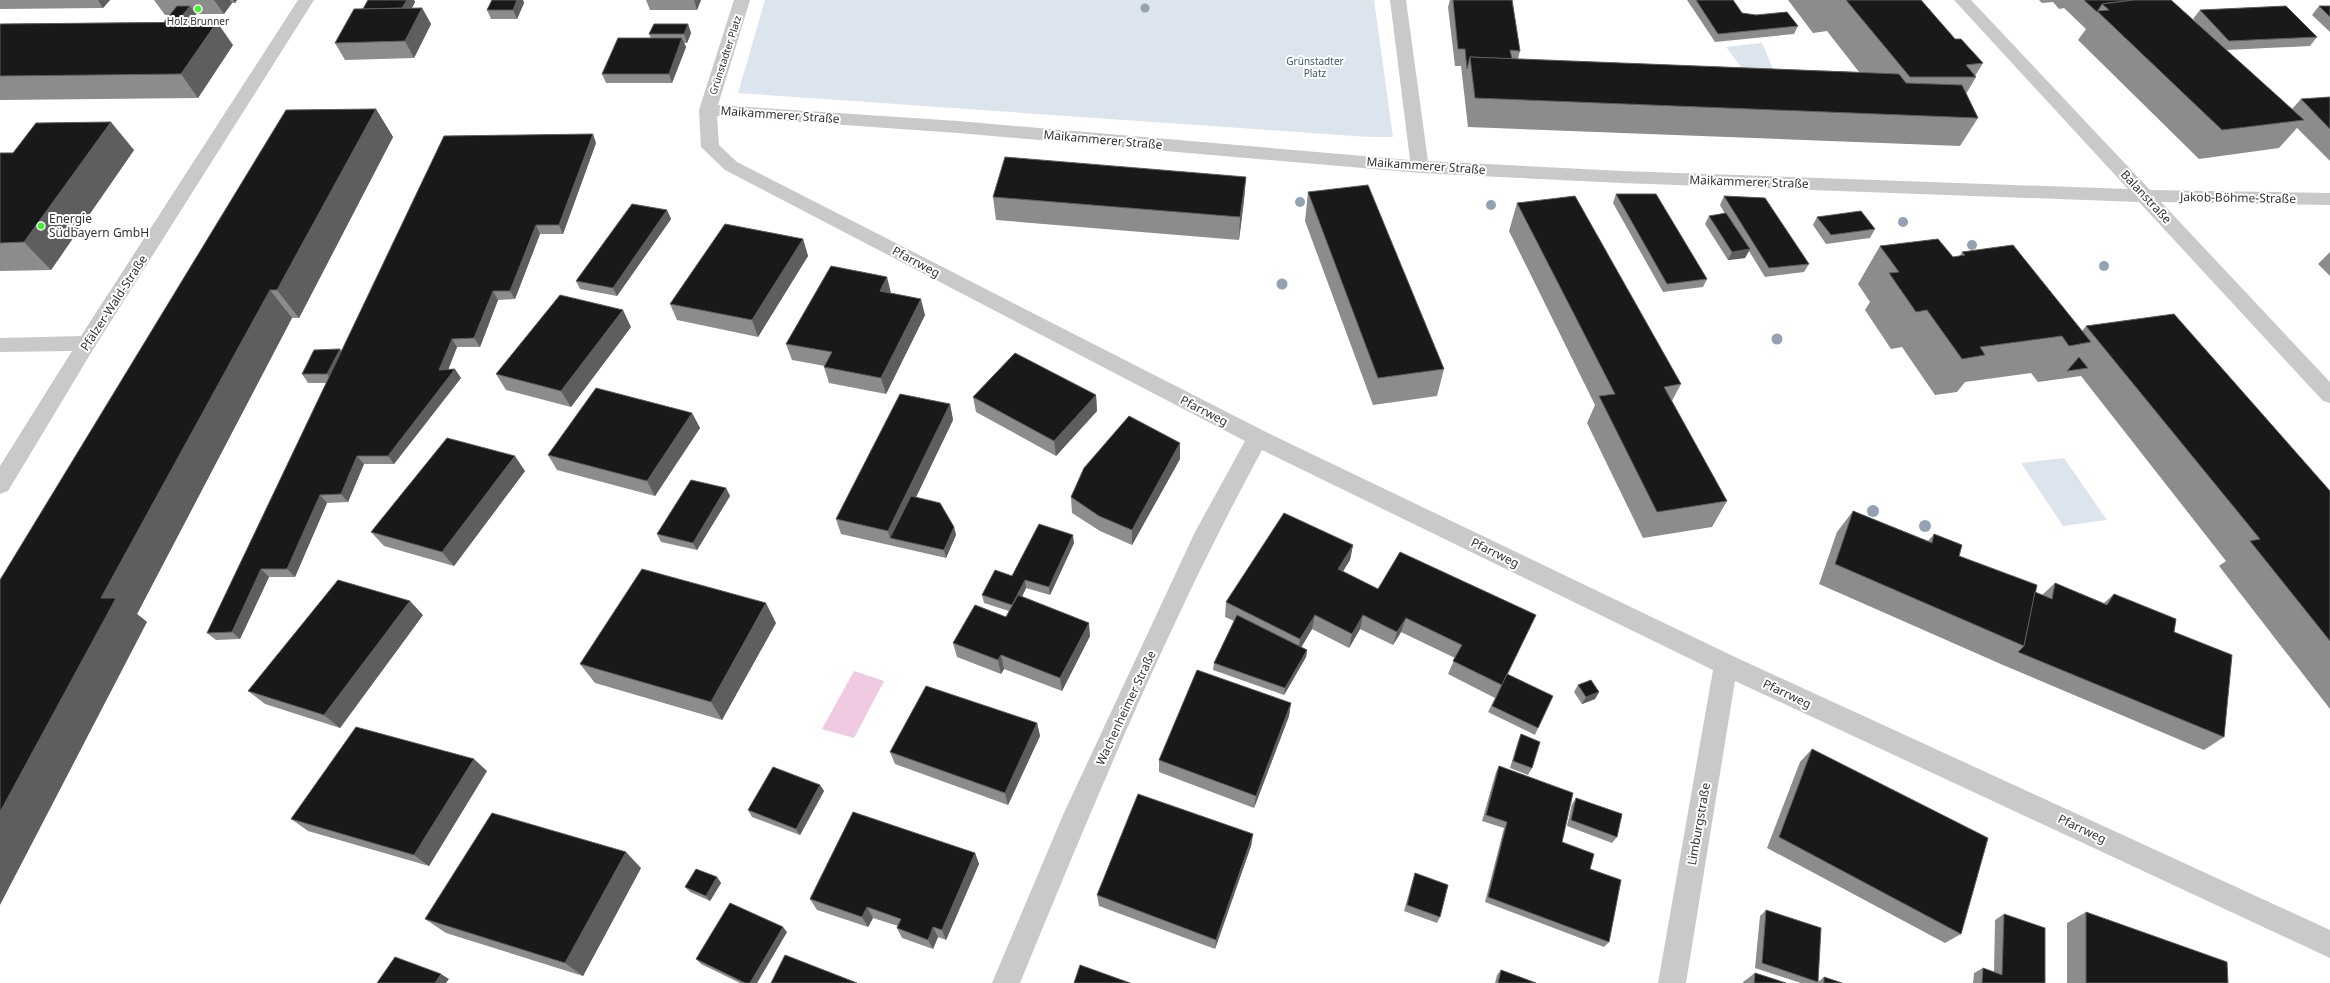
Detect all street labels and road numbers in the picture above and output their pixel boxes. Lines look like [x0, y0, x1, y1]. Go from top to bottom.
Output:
street label: Grünstadter Platz [706, 13, 744, 96]
street label: Maikammerer Straße [720, 102, 840, 127]
street label: Maikammerer Straße [1043, 126, 1163, 153]
street label: Maikammerer Straße [1366, 153, 1486, 178]
street label: Balanstraße [2117, 166, 2176, 227]
street label: Maikammerer Straße [1689, 171, 1809, 192]
street label: Jakob-Böhme-Straße [2179, 188, 2296, 207]
street label: Pfarrweg [889, 242, 943, 281]
street label: Pfälzer-Wald-Straße [76, 251, 151, 354]
street label: Pfarrweg [1177, 391, 1231, 430]
street label: Pfarrweg [1468, 534, 1522, 572]
street label: Wachenheimer Straße [1091, 647, 1160, 768]
street label: Pfarrweg [1760, 675, 1814, 712]
street label: Limburgstraße [1683, 781, 1714, 867]
street label: Pfarrweg [2055, 810, 2109, 847]

